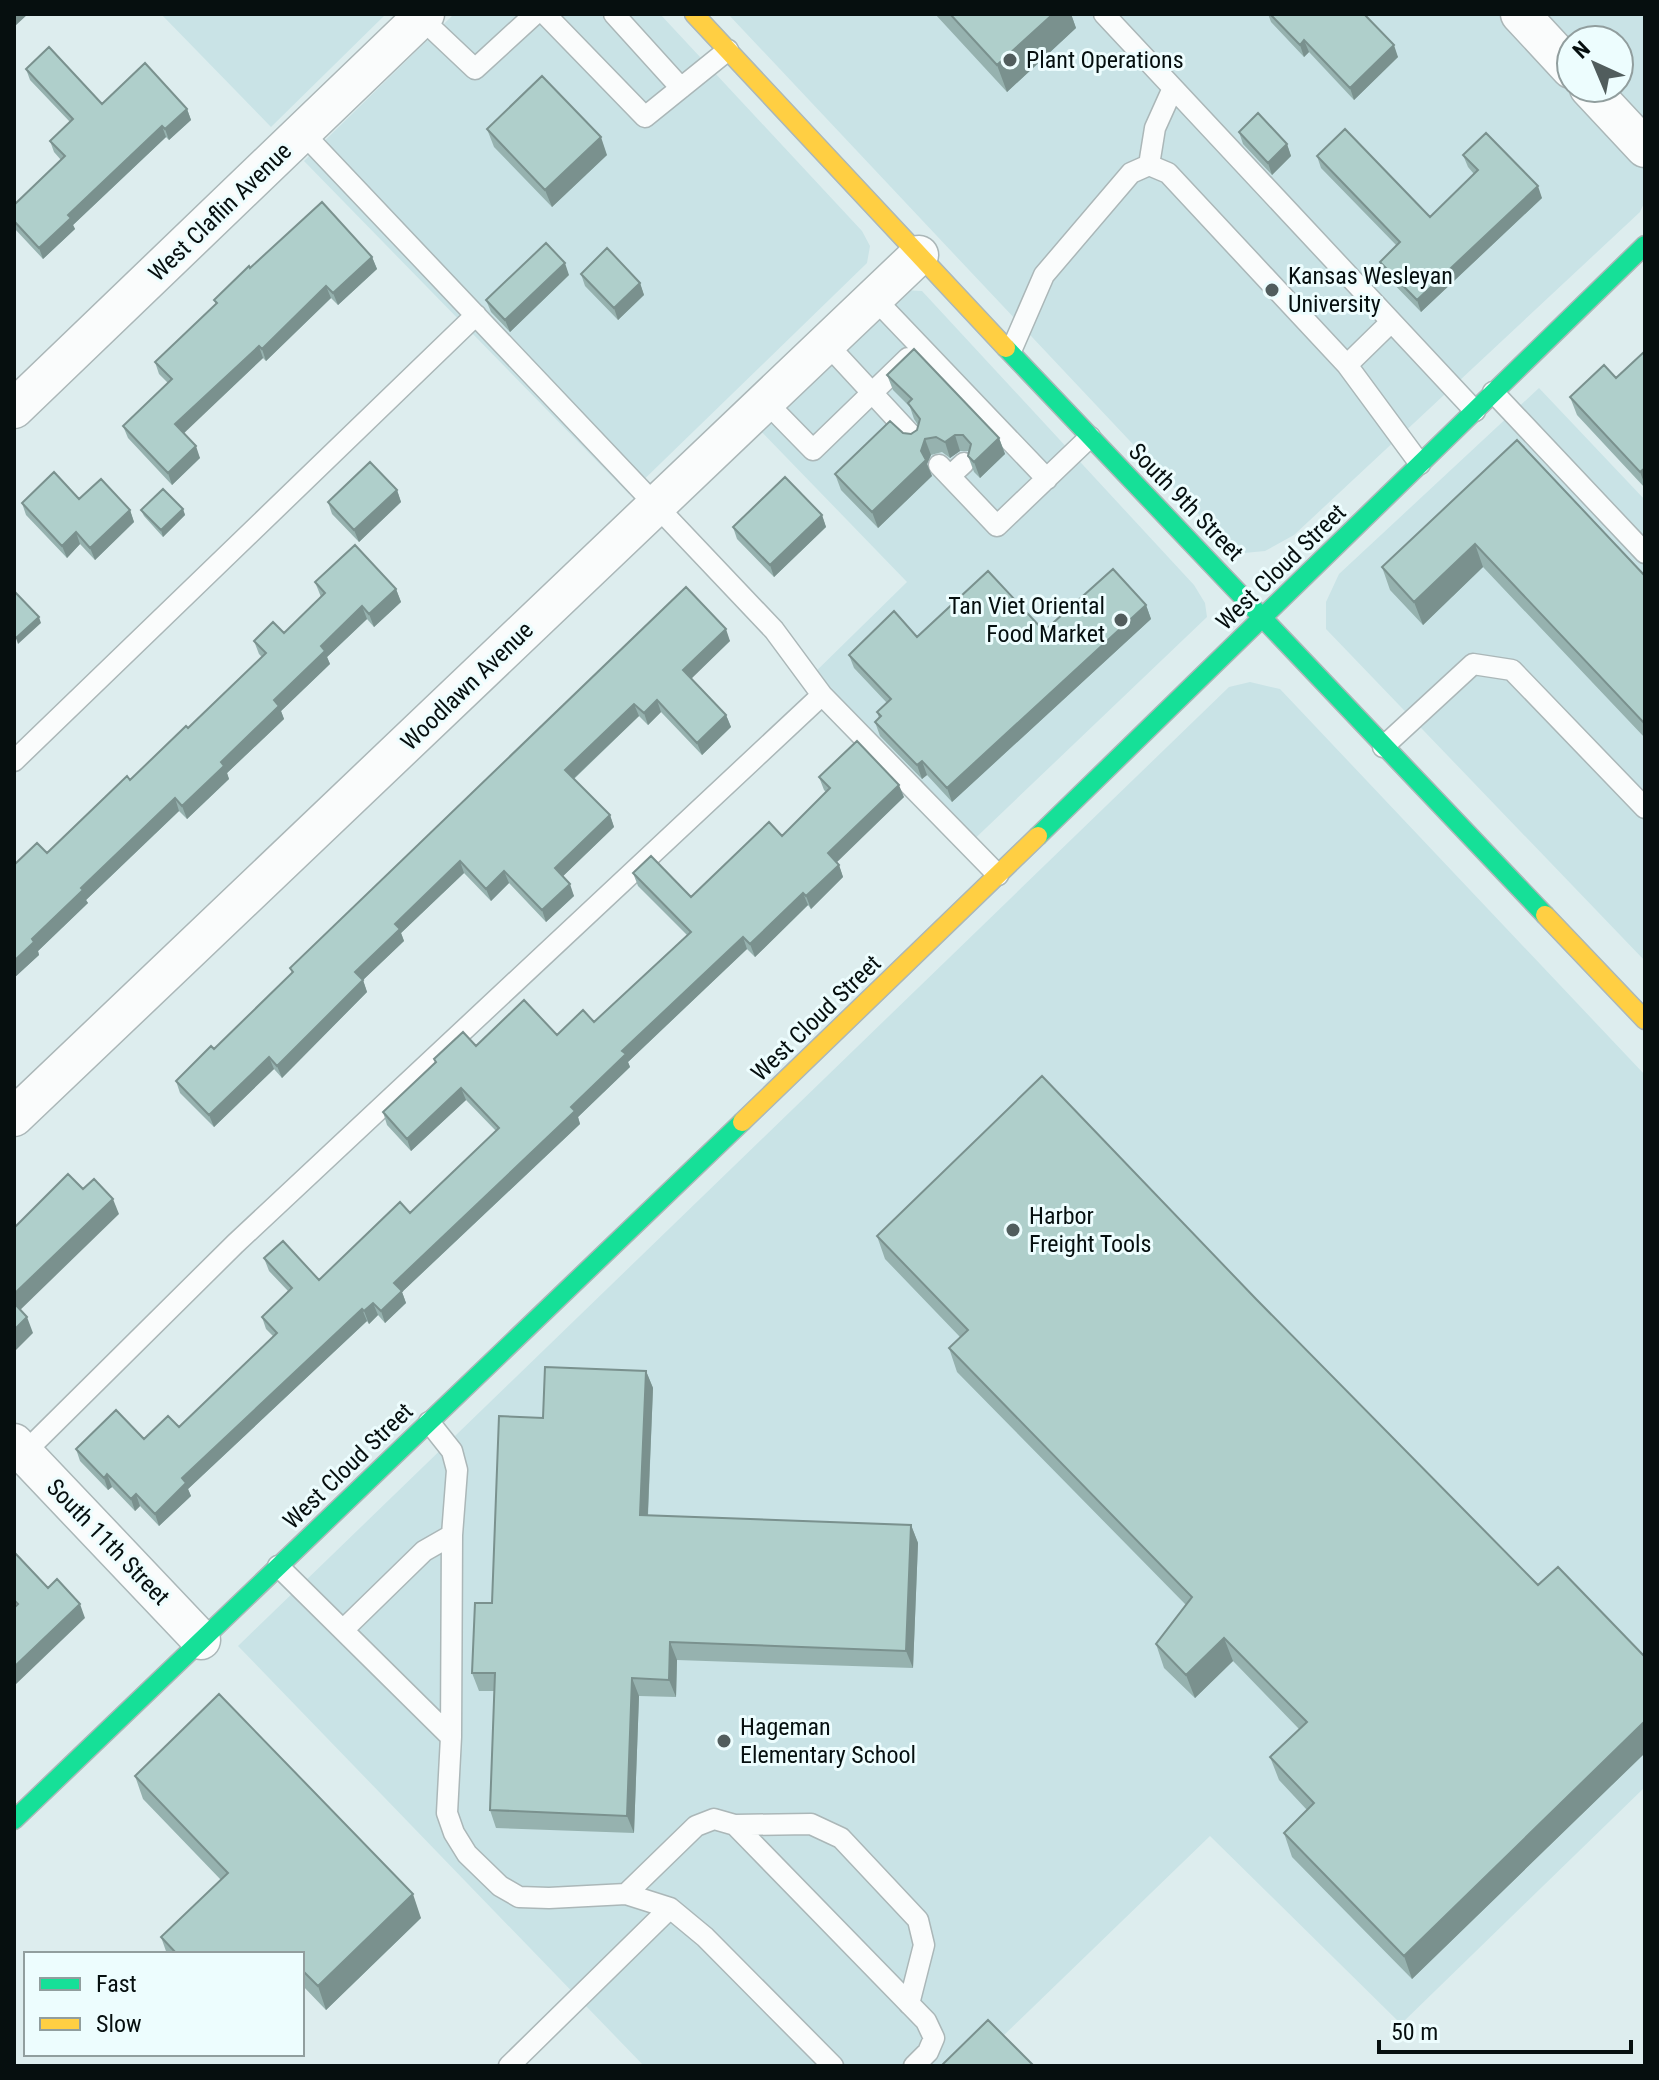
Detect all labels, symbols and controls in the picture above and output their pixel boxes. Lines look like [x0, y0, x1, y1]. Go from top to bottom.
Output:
north arrow [1555, 24, 1635, 104]
text: N [1568, 36, 1595, 64]
place label: Plant Operations [1026, 46, 1184, 74]
marker: Plant Operations [1001, 51, 1019, 69]
street label: West Claflin Avenue [143, 137, 297, 287]
place label: Kansas Wesleyan University [1288, 262, 1453, 318]
marker: Kansas Wesleyan University [1263, 281, 1281, 299]
street label: South 9th Street [1123, 437, 1249, 567]
street label: West Cloud Street [1210, 498, 1352, 636]
place label: Tan Viet Oriental Food Market [948, 592, 1105, 648]
marker: Tan Viet Oriental Food Market [1112, 611, 1130, 629]
street label: Woodlawn Avenue [395, 616, 539, 756]
street label: West Cloud Street [745, 949, 887, 1087]
place label: Harbor Freight Tools [1029, 1202, 1152, 1258]
marker: Harbor Freight Tools [1004, 1221, 1022, 1239]
street label: West Cloud Street [277, 1397, 419, 1535]
street label: South 11th Street [41, 1473, 175, 1611]
place label: Hageman Elementary School [740, 1713, 916, 1769]
marker: Hageman Elementary School [715, 1732, 733, 1750]
legend [24, 1952, 304, 2056]
text: Fast [96, 1970, 137, 1998]
scale bar [1379, 2004, 1631, 2054]
text: Slow [96, 2010, 142, 2038]
text: 50 m [1391, 2018, 1438, 2046]

